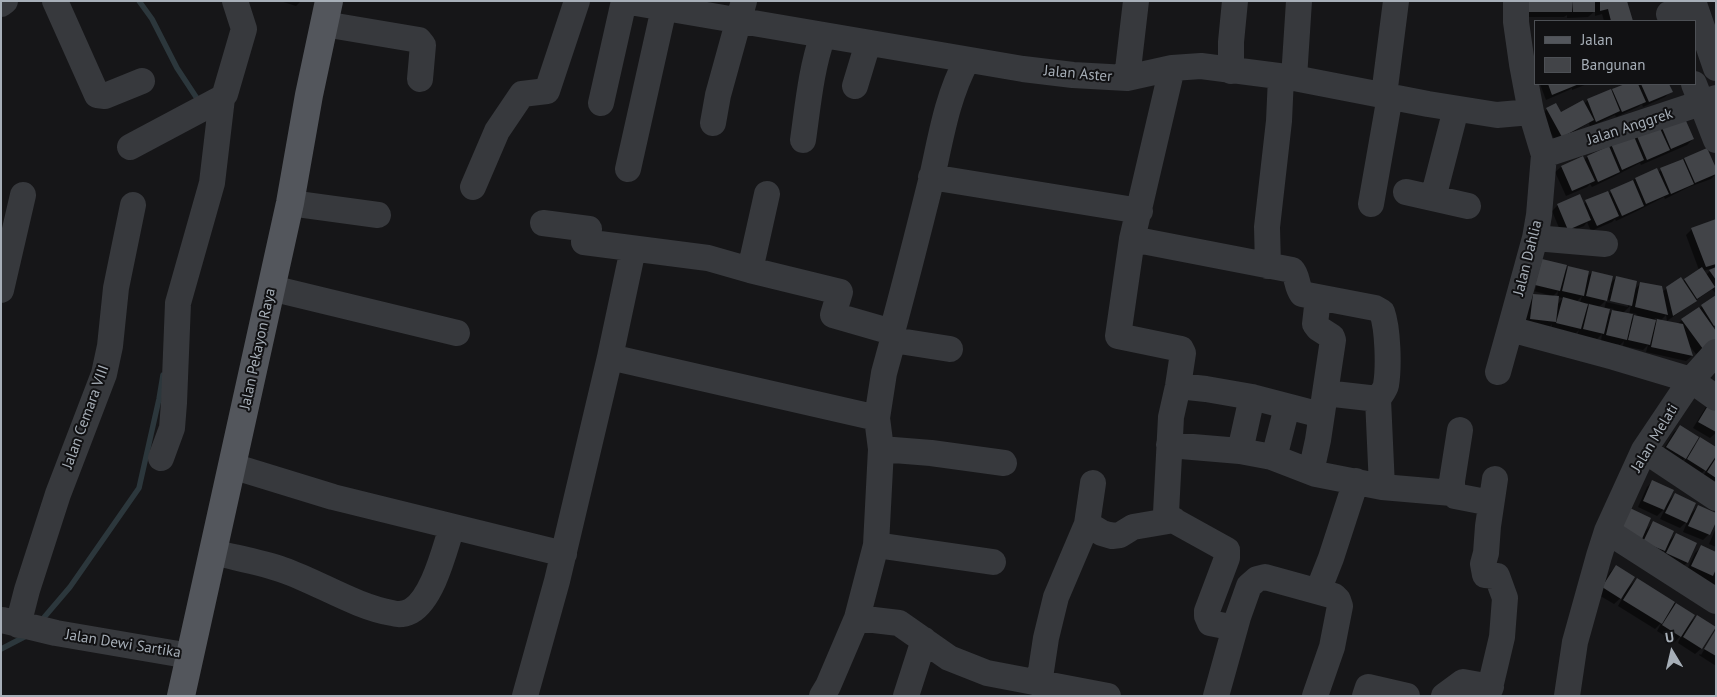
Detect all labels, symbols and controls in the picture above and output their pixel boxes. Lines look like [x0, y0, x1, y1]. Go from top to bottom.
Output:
legend [1534, 20, 1697, 85]
text: Jalan [1581, 30, 1613, 49]
text: Bangunan [1581, 55, 1645, 74]
street label: Jalan Aster [1043, 62, 1113, 86]
street label: Jalan Anggrek [1585, 105, 1675, 149]
street label: Jalan Dahlia [1510, 218, 1546, 298]
street label: Jalan Pekayon Raya [236, 287, 280, 411]
street label: Jalan Cemara VIII [59, 363, 113, 471]
street label: Jalan Melati [1628, 401, 1682, 475]
street label: Jalan Dewi Sartika [64, 626, 182, 662]
north arrow [1647, 627, 1697, 677]
text: U [1664, 628, 1675, 647]

